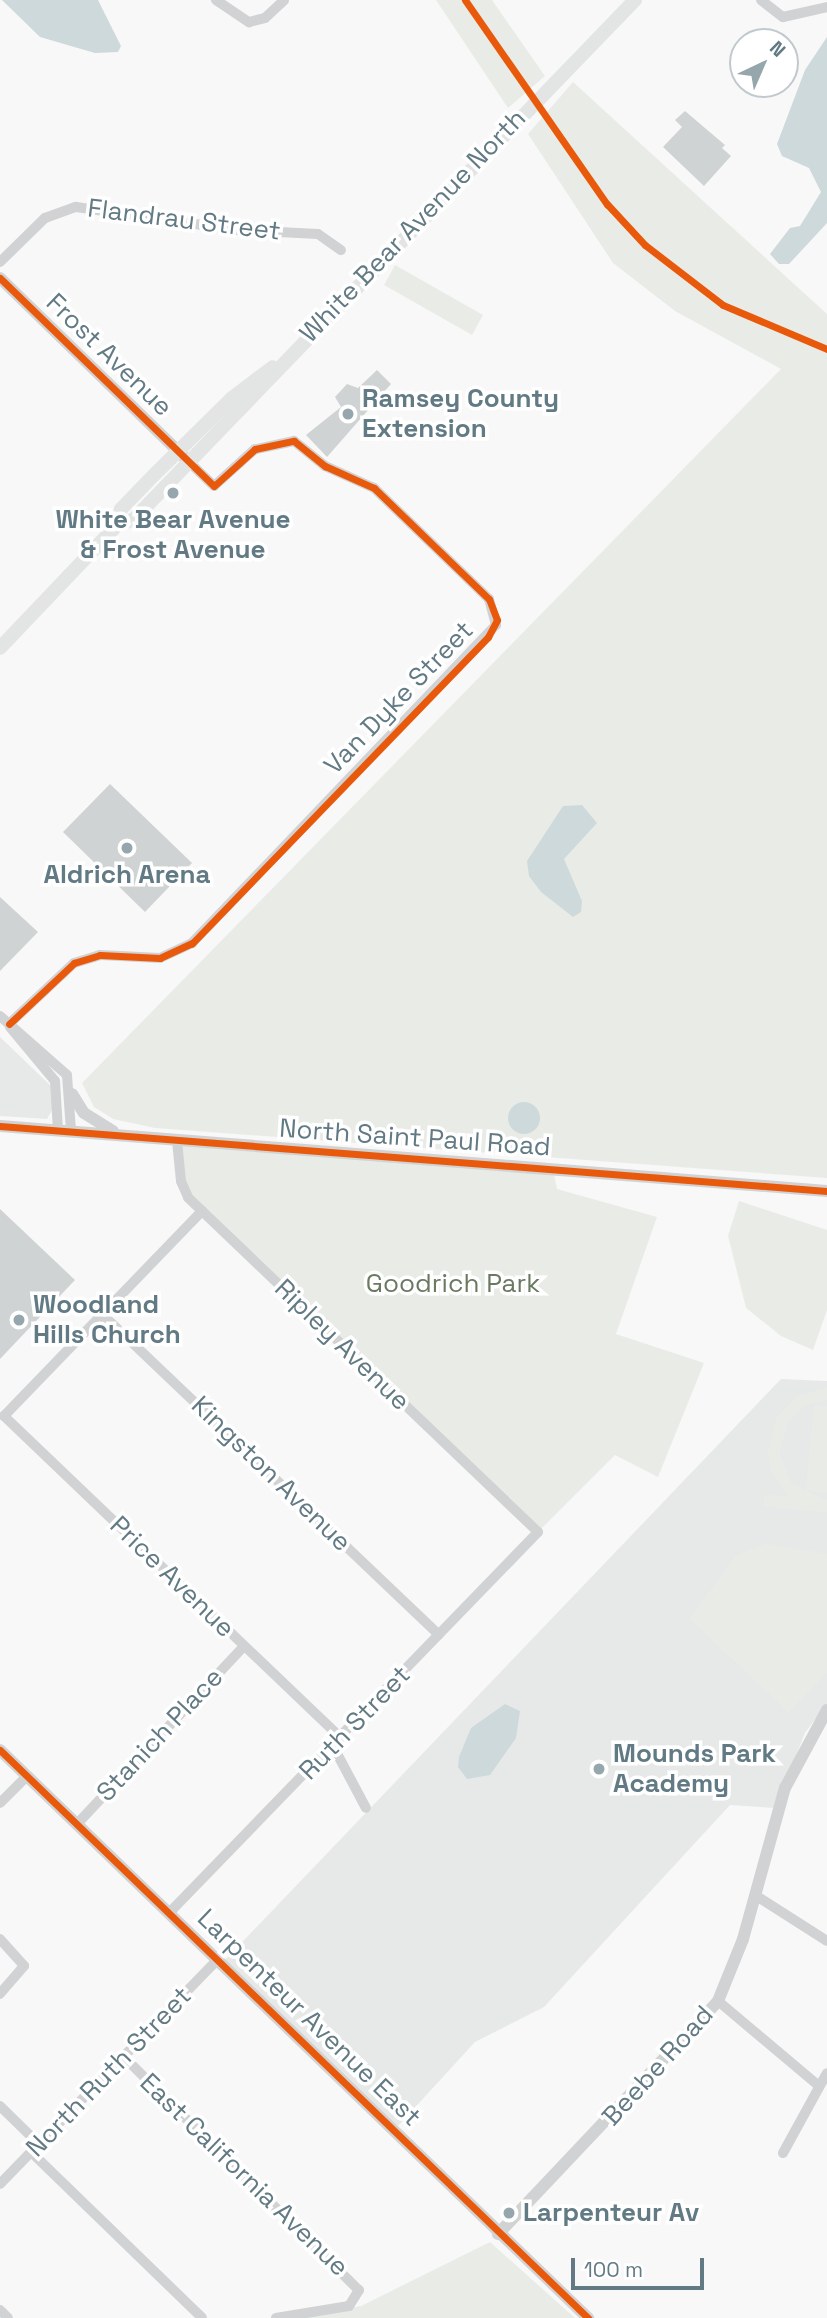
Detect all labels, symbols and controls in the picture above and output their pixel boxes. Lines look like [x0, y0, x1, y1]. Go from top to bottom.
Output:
north arrow [729, 28, 799, 98]
text: N [764, 36, 791, 62]
street label: White Bear Avenue North [293, 103, 533, 349]
street label: Flandrau Street [86, 193, 282, 247]
street label: Frost Avenue [39, 287, 179, 423]
place label: Ramsey County Extension [362, 383, 559, 444]
marker: Ramsey County Extension [340, 406, 356, 422]
marker: White Bear Avenue & Frost Avenue [165, 485, 181, 501]
place label: White Bear Avenue & Frost Avenue [55, 504, 291, 566]
street label: Van Dyke Street [318, 615, 480, 781]
marker: Aldrich Arena [119, 840, 135, 856]
place label: Aldrich Arena [43, 859, 211, 891]
street label: North Saint Paul Road [278, 1113, 552, 1163]
park label: Goodrich Park [366, 1268, 540, 1300]
street label: Ripley Avenue [268, 1273, 416, 1417]
place label: Woodland Hills Church [33, 1289, 181, 1350]
marker: Woodland Hills Church [11, 1312, 27, 1328]
street label: Kingston Avenue [185, 1390, 357, 1558]
street label: Price Avenue [103, 1510, 241, 1644]
street label: Ruth Street [293, 1660, 417, 1786]
street label: Stanich Place [90, 1662, 230, 1808]
place label: Mounds Park Academy [613, 1738, 776, 1800]
marker: Mounds Park Academy [591, 1761, 607, 1777]
street label: Larpenteur Avenue East [191, 1903, 427, 2133]
street label: North Ruth Street [20, 1981, 198, 2163]
street label: Beebe Road [596, 2000, 720, 2132]
street label: East California Avenue [133, 2067, 355, 2283]
place label: Larpenteur Av [523, 2197, 699, 2229]
marker: Larpenteur Av [501, 2205, 517, 2221]
scale bar [575, 2244, 708, 2288]
text: 100 m [584, 2256, 643, 2283]

